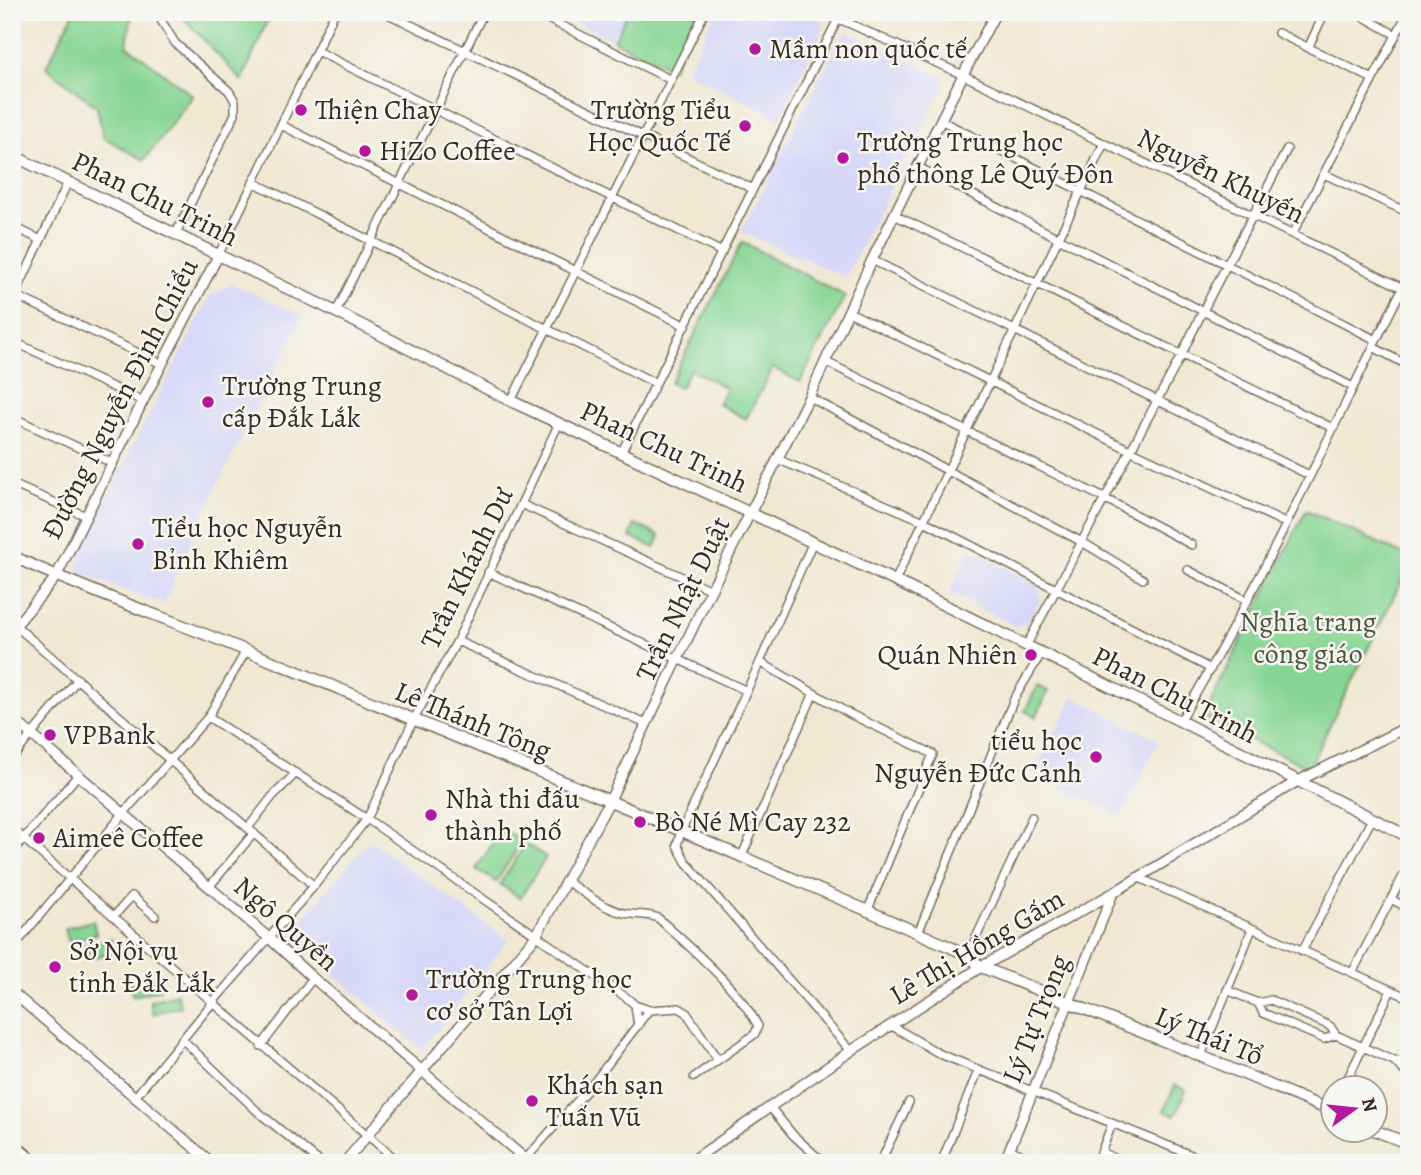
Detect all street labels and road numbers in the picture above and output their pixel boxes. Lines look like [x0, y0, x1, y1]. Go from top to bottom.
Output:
street label: Nguyễn Khuyến [1131, 119, 1311, 233]
street label: Phan Chu Trinh [65, 142, 245, 256]
street label: Đường Nguyễn Đình Chiểu [33, 251, 208, 546]
street label: Phan Chu Trinh [574, 392, 754, 502]
street label: Trần Khánh Dư [411, 480, 523, 655]
street label: Trần Nhật Duật [627, 510, 739, 688]
street label: Phan Chu Trinh [1086, 637, 1264, 753]
street label: Lê Thánh Tông [389, 672, 557, 770]
street label: Ngô Quyền [225, 868, 347, 980]
street label: Lê Thị Hồng Gấm [883, 880, 1071, 1014]
street label: Lý Tự Trọng [993, 949, 1079, 1089]
street label: Lý Thái Tổ [1149, 997, 1269, 1075]

